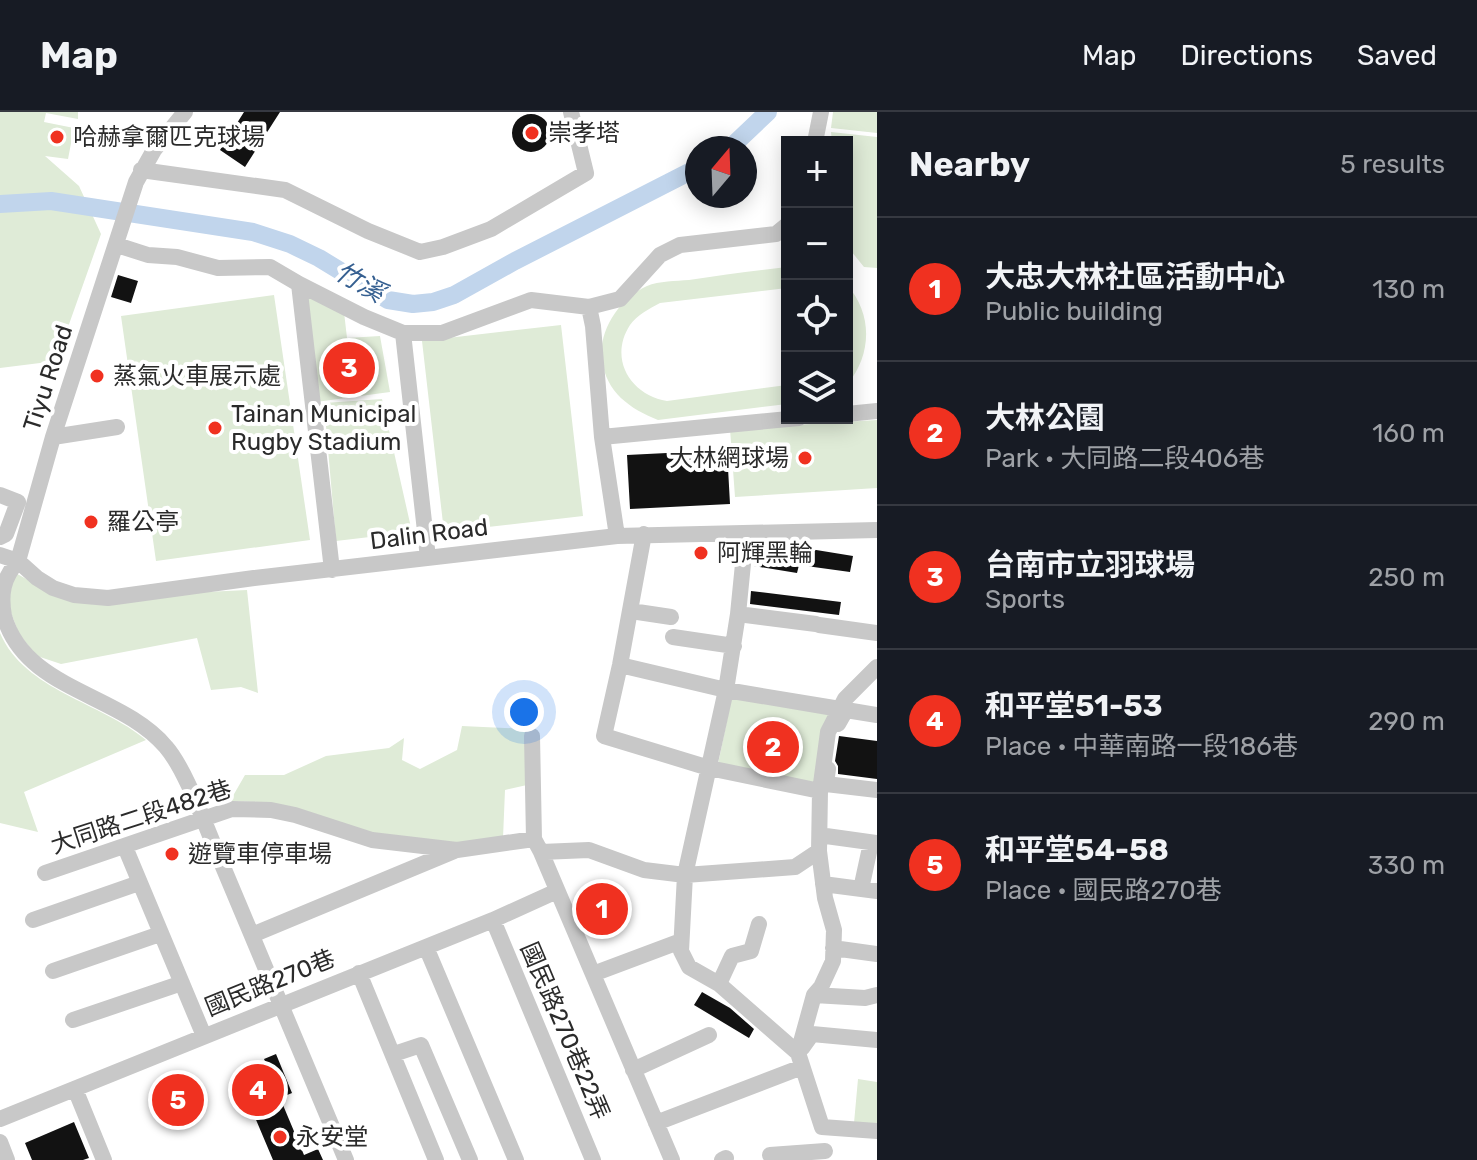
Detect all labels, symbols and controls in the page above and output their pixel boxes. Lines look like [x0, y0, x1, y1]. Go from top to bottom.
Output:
text: Map [40, 32, 118, 78]
text: Map [1082, 39, 1136, 72]
text: Directions [1180, 39, 1313, 72]
text: Saved [1357, 39, 1437, 72]
place label: 崇孝塔 [548, 119, 620, 147]
place label: 哈赫拿爾匹克球場 [73, 123, 265, 151]
marker: 崇孝塔 [523, 124, 541, 142]
marker: 哈赫拿爾匹克球場 [48, 128, 66, 146]
north arrow [685, 136, 757, 208]
map controls [781, 136, 853, 424]
button: + [781, 136, 853, 208]
text: Nearby [909, 144, 1030, 185]
text: 5 results [1340, 149, 1445, 180]
button: − [781, 208, 853, 280]
water label: 竹溪 [329, 256, 393, 311]
text: 大忠大林社區活動中心 [985, 259, 1285, 295]
text: 1 [929, 274, 941, 305]
text: 130 m [1372, 274, 1445, 305]
button: locate [781, 280, 853, 352]
text: Public building [985, 296, 1163, 327]
street label: Tiyu Road [18, 321, 78, 435]
pin: 3 [323, 338, 375, 398]
button: layers [781, 352, 853, 424]
place label: 蒸氣火車展示處 [113, 362, 281, 390]
marker: 蒸氣火車展示處 [88, 367, 106, 385]
place label: Tainan Municipal Rugby Stadium [231, 400, 416, 456]
text: 大林公園 [985, 400, 1105, 436]
text: 2 [927, 418, 943, 449]
text: 160 m [1372, 418, 1445, 449]
marker: Tainan Municipal Rugby Stadium [206, 419, 224, 437]
text: Park · 大同路二段406巷 [985, 443, 1265, 474]
place label: 大林網球場 [669, 444, 789, 472]
marker: 大林網球場 [796, 449, 814, 467]
place label: 羅公亭 [107, 508, 179, 536]
marker: 羅公亭 [82, 513, 100, 531]
street label: Dalin Road [368, 513, 490, 555]
place label: 阿輝黑輪 [717, 539, 813, 567]
marker: 阿輝黑輪 [692, 544, 710, 562]
text: 台南市立羽球場 [985, 547, 1195, 583]
text: 3 [926, 562, 944, 593]
text: 250 m [1368, 562, 1445, 593]
text: Sports [985, 584, 1065, 615]
text: 和平堂51-53 [985, 688, 1162, 724]
your location [504, 692, 544, 732]
text: 4 [926, 706, 944, 737]
text: 290 m [1368, 706, 1445, 737]
pin: 2 [747, 717, 799, 777]
text: Place · 中華南路一段186巷 [985, 731, 1298, 762]
street label: 大同路二段482巷 [47, 775, 235, 859]
text: 和平堂54-58 [985, 832, 1169, 868]
place label: 遊覽車停車場 [188, 840, 332, 868]
marker: 遊覽車停車場 [163, 845, 181, 863]
text: 5 [927, 850, 943, 881]
text: 330 m [1368, 850, 1445, 881]
text: Place · 國民路270巷 [985, 875, 1222, 906]
pin: 1 [576, 879, 628, 939]
street label: 國民路270巷22弄 [515, 938, 615, 1124]
street label: 國民路270巷 [201, 944, 339, 1022]
pin: 4 [232, 1060, 284, 1120]
pin: 5 [152, 1070, 204, 1130]
place label: 永安堂 [296, 1123, 368, 1151]
marker: 永安堂 [271, 1128, 289, 1146]

